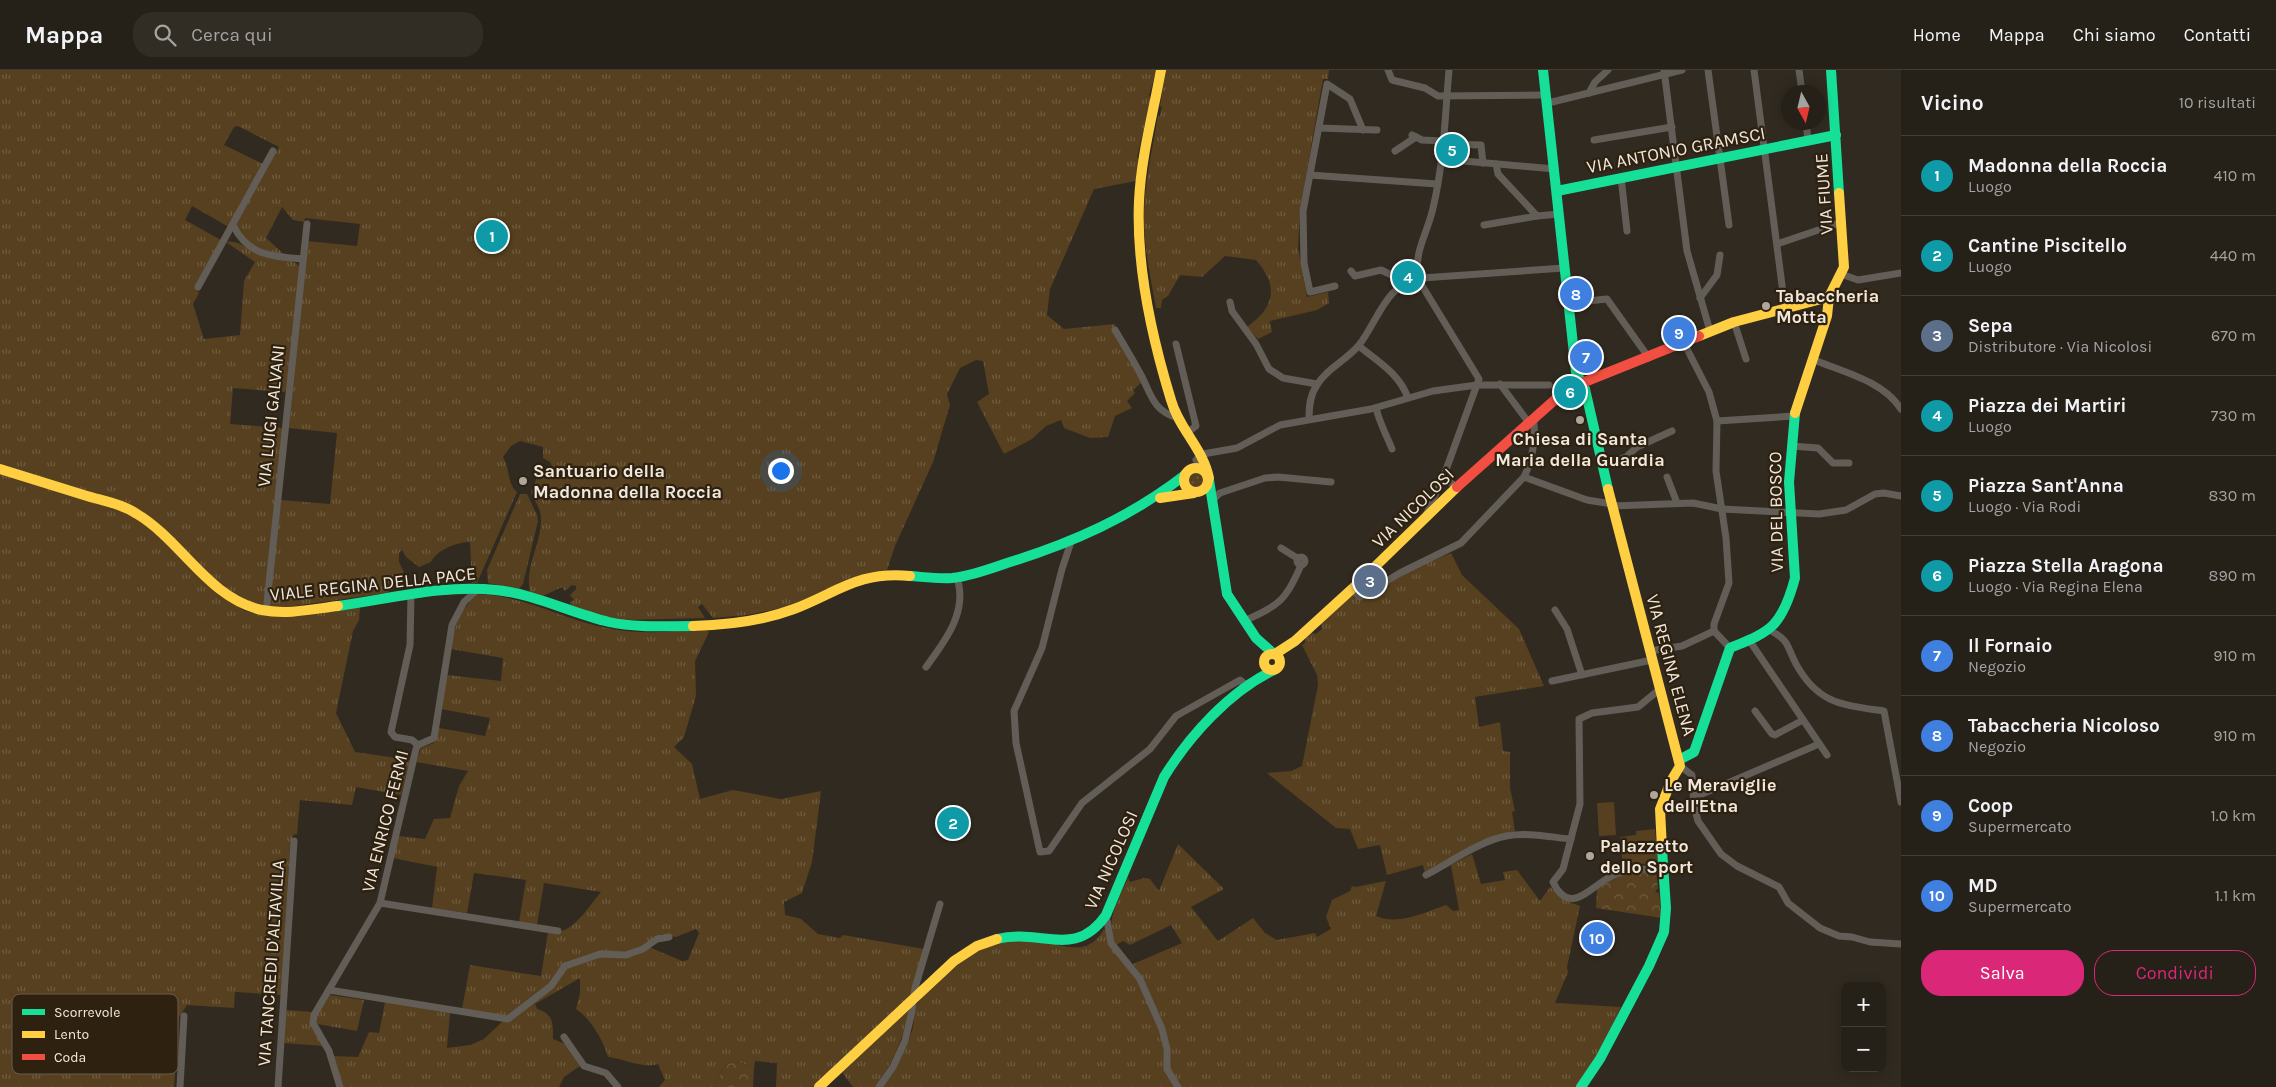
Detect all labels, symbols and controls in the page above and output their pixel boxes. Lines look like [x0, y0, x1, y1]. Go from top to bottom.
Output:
search box [133, 12, 483, 57]
text: Mappa [25, 21, 103, 49]
icon: search [151, 21, 179, 49]
text: Cerca qui [191, 24, 273, 46]
text: Home [1913, 24, 1961, 46]
text: Mappa [1989, 24, 2045, 46]
text: Chi siamo [2073, 24, 2156, 46]
text: Contatti [2184, 24, 2251, 46]
north arrow [1781, 85, 1826, 130]
text: Vicino [1921, 91, 1984, 115]
text: 10 risultati [2179, 93, 2256, 112]
street label: VIA ANTONIO GRAMSCI [1585, 122, 1767, 178]
pin: 5 [1436, 131, 1468, 169]
street label: VIA FIUME [1810, 153, 1838, 235]
text: Madonna della Roccia [1968, 155, 2167, 177]
text: 1 [1934, 166, 1940, 185]
text: 410 m [2214, 166, 2256, 185]
text: Luogo [1968, 177, 2012, 196]
pin: 1 [476, 217, 508, 255]
text: Cantine Piscitello [1968, 235, 2127, 257]
text: 2 [1932, 246, 1942, 265]
text: 440 m [2210, 246, 2256, 265]
text: Luogo [1968, 257, 2012, 276]
pin: 4 [1392, 258, 1424, 296]
pin: 8 [1560, 275, 1592, 313]
place label: Tabaccheria Motta [1776, 285, 1879, 328]
marker: Tabaccheria Motta [1760, 300, 1772, 312]
pin: 9 [1663, 314, 1695, 352]
text: Sepa [1968, 315, 2013, 337]
text: 3 [1932, 326, 1942, 345]
text: 670 m [2211, 326, 2256, 345]
text: Distributore · Via Nicolosi [1968, 337, 2152, 356]
pin: 7 [1570, 338, 1602, 376]
street label: VIA LUIGI GALVANI [253, 344, 289, 488]
pin: 6 [1554, 373, 1586, 411]
text: Piazza dei Martiri [1968, 395, 2127, 417]
text: 4 [1932, 406, 1942, 425]
text: 730 m [2211, 406, 2256, 425]
marker: Chiesa di Santa Maria della Guardia [1574, 414, 1586, 426]
text: Luogo [1968, 417, 2012, 436]
place label: Chiesa di Santa Maria della Guardia [1495, 428, 1665, 471]
street label: VIA DEL BOSCO [1764, 451, 1788, 573]
your location [768, 458, 794, 484]
place label: Santuario della Madonna della Roccia [533, 460, 722, 503]
street label: VIA NICOLOSI [1367, 463, 1459, 553]
marker: Santuario della Madonna della Roccia [517, 475, 529, 487]
text: Piazza Sant'Anna [1968, 475, 2124, 497]
text: 5 [1932, 486, 1942, 505]
text: 830 m [2208, 486, 2256, 505]
text: Luogo · Via Rodi [1968, 497, 2081, 516]
text: Piazza Stella Aragona [1968, 555, 2164, 577]
street label: VIALE REGINA DELLA PACE [269, 562, 477, 606]
pin: 3 [1354, 562, 1386, 600]
text: 6 [1932, 566, 1942, 585]
text: 890 m [2209, 566, 2256, 585]
text: Luogo · Via Regina Elena [1968, 577, 2143, 596]
street label: VIA REGINA ELENA [1642, 592, 1700, 738]
text: Il Fornaio [1968, 635, 2052, 657]
text: 7 [1933, 646, 1941, 665]
text: 910 m [2213, 646, 2256, 665]
text: Negozio [1968, 657, 2026, 676]
text: Tabaccheria Nicoloso [1968, 715, 2160, 737]
text: 8 [1932, 726, 1942, 745]
text: 910 m [2213, 726, 2256, 745]
text: Negozio [1968, 737, 2026, 756]
street label: VIA ENRICO FERMI [357, 747, 413, 895]
place label: Le Meraviglie dell'Etna [1664, 774, 1777, 817]
marker: Le Meraviglie dell'Etna [1648, 789, 1660, 801]
text: Coop [1968, 795, 2013, 817]
pin: 2 [937, 804, 969, 842]
text: 9 [1932, 806, 1942, 825]
text: 1.0 km [2211, 806, 2256, 825]
street label: VIA NICOLOSI [1079, 807, 1143, 913]
text: Supermercato [1968, 817, 2072, 836]
place label: Palazzetto dello Sport [1600, 835, 1693, 878]
marker: Palazzetto dello Sport [1584, 850, 1596, 862]
street label: VIA TANCREDI D'ALTAVILLA [253, 859, 289, 1067]
text: MD [1968, 875, 1998, 897]
text: 10 [1929, 886, 1945, 905]
text: 1.1 km [2215, 886, 2256, 905]
text: Supermercato [1968, 897, 2072, 916]
pin: 10 [1581, 919, 1613, 957]
button: Salva [1921, 950, 2084, 996]
button: Condividi [2094, 950, 2256, 996]
map controls [1841, 982, 1886, 1072]
button: + [1841, 982, 1886, 1027]
legend [12, 994, 178, 1074]
text: Scorrevole [54, 1004, 120, 1021]
text: Lento [54, 1026, 89, 1043]
button: − [1841, 1027, 1886, 1072]
text: Coda [54, 1049, 86, 1066]

